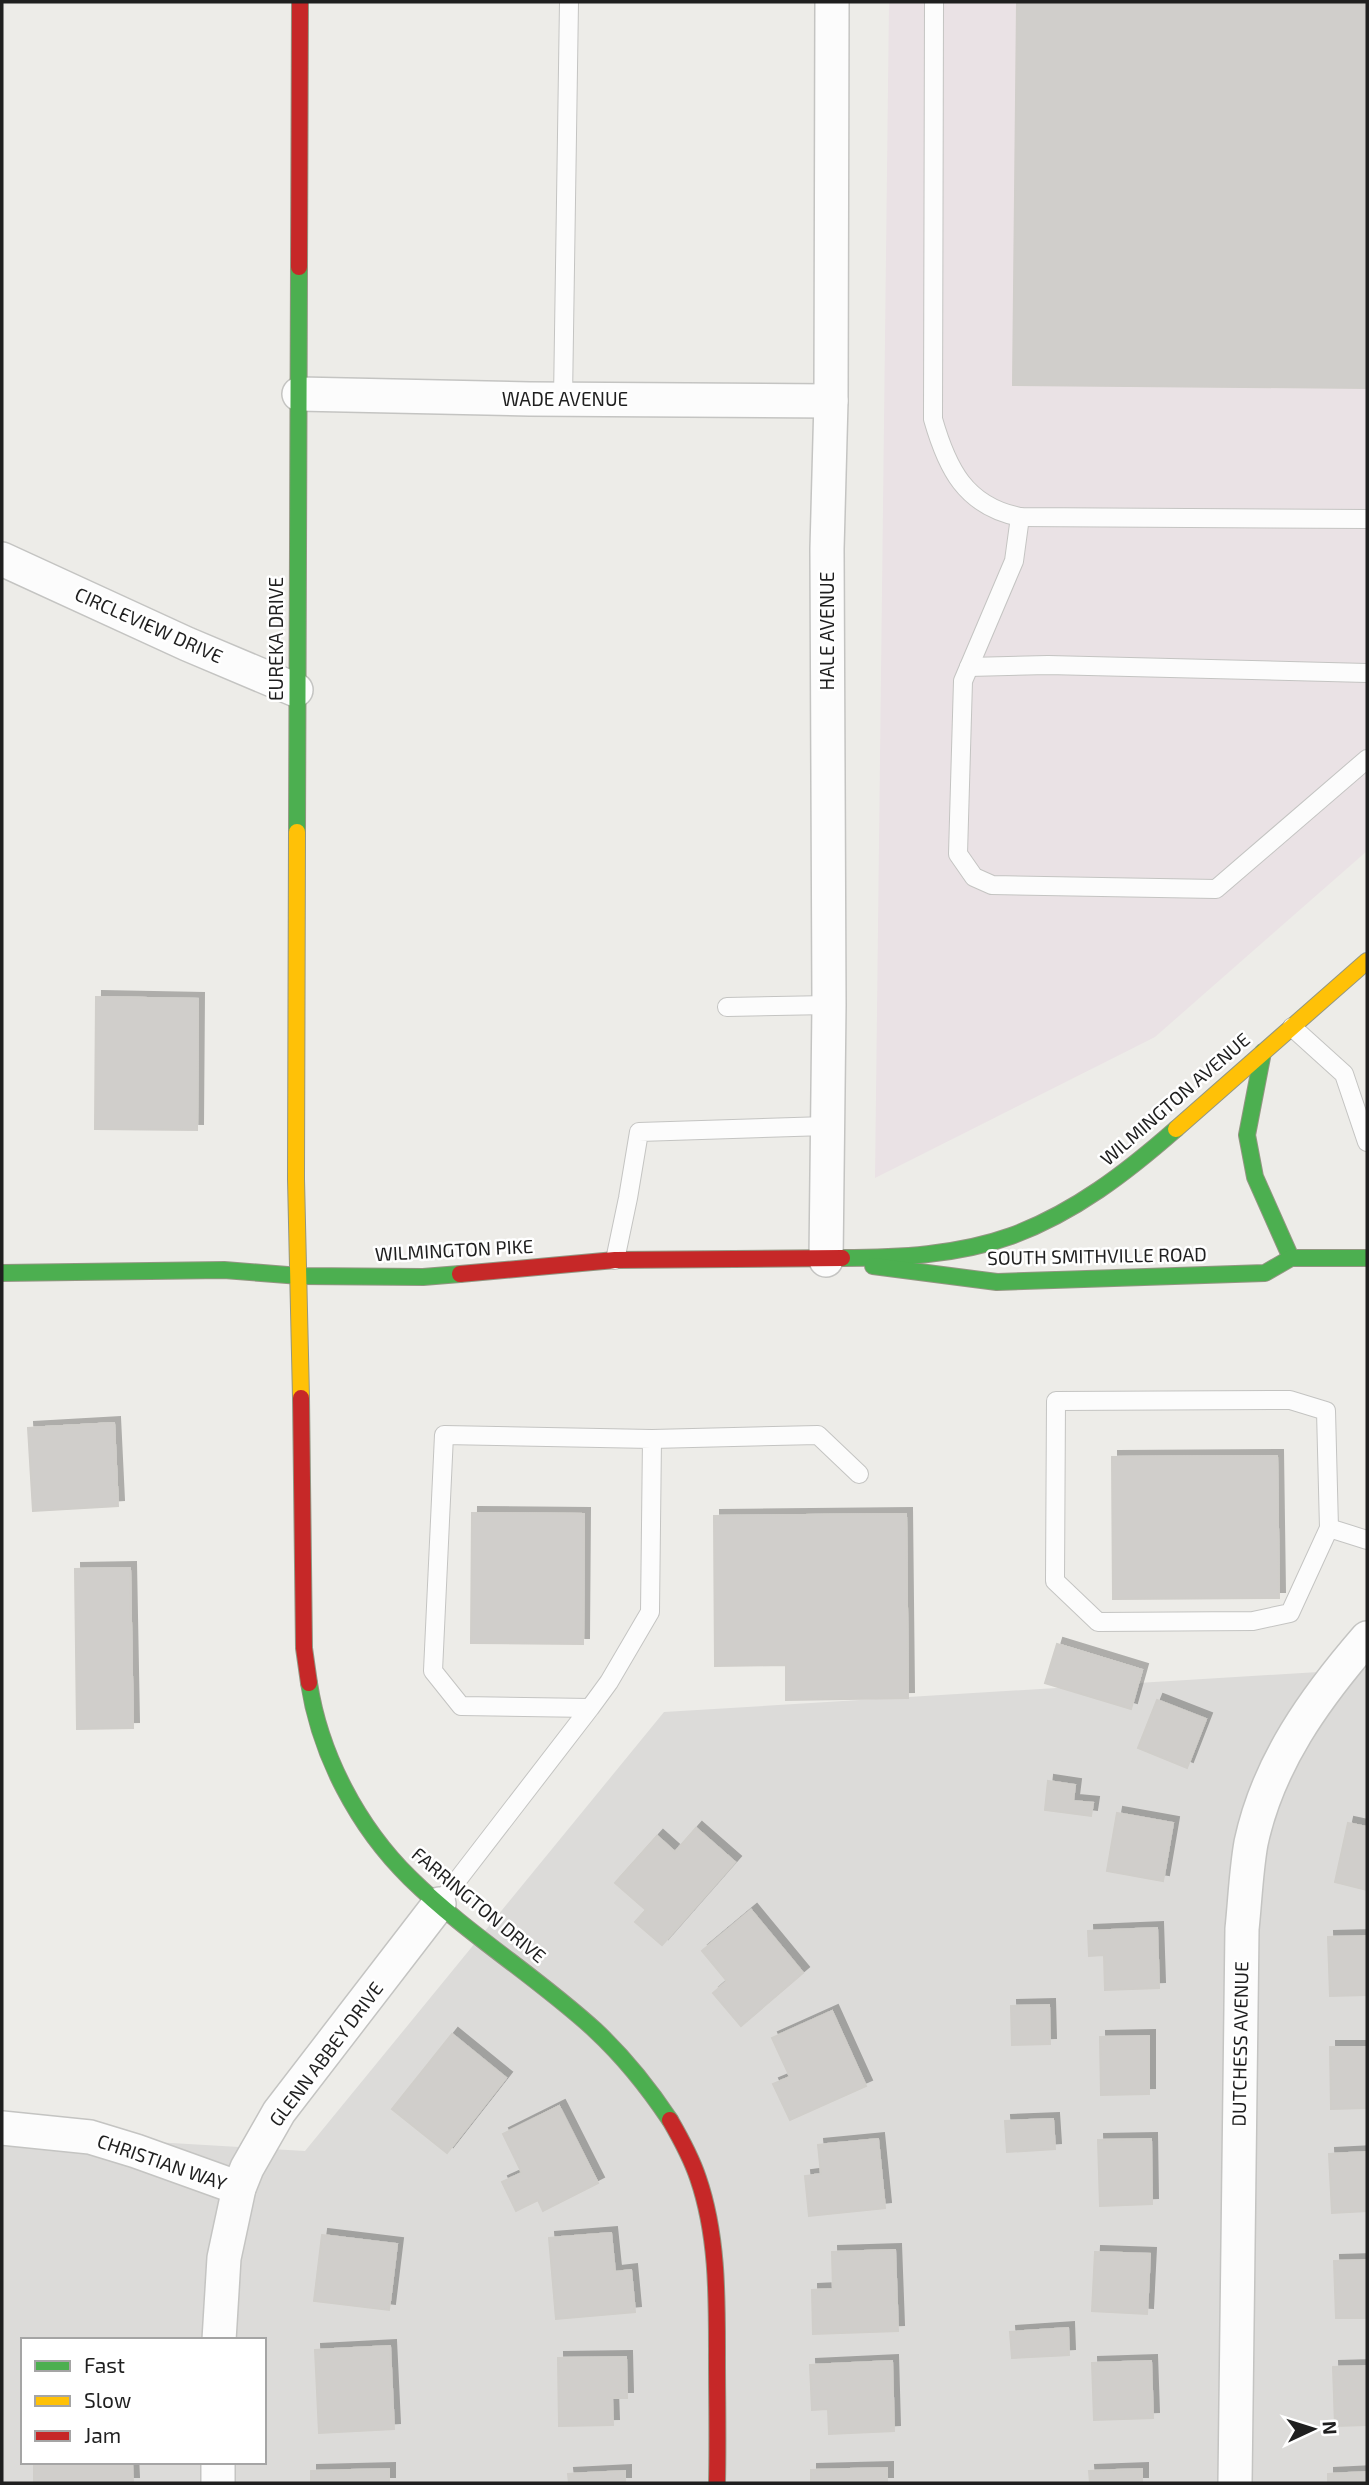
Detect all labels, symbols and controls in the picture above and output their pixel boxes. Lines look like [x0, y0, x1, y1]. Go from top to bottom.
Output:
street label: WADE AVENUE [502, 387, 628, 410]
street label: HALE AVENUE [815, 572, 838, 690]
street label: EUREKA DRIVE [264, 577, 287, 701]
street label: CIRCLEVIEW DRIVE [72, 582, 227, 667]
street label: WILMINGTON AVENUE [1095, 1027, 1254, 1170]
street label: WILMINGTON PIKE [374, 1234, 534, 1265]
street label: SOUTH SMITHVILLE ROAD [987, 1242, 1207, 1269]
street label: FARRINGTON DRIVE [408, 1842, 551, 1967]
street label: DUTCHESS AVENUE [1227, 1961, 1252, 2127]
street label: GLENN ABBEY DRIVE [264, 1977, 387, 2131]
street label: CHRISTIAN WAY [94, 2129, 230, 2194]
legend [21, 2338, 266, 2464]
text: Fast [84, 2352, 125, 2377]
text: Slow [84, 2387, 131, 2412]
north arrow [1278, 2394, 1348, 2464]
text: N [1319, 2420, 1342, 2435]
text: Jam [84, 2422, 121, 2447]

